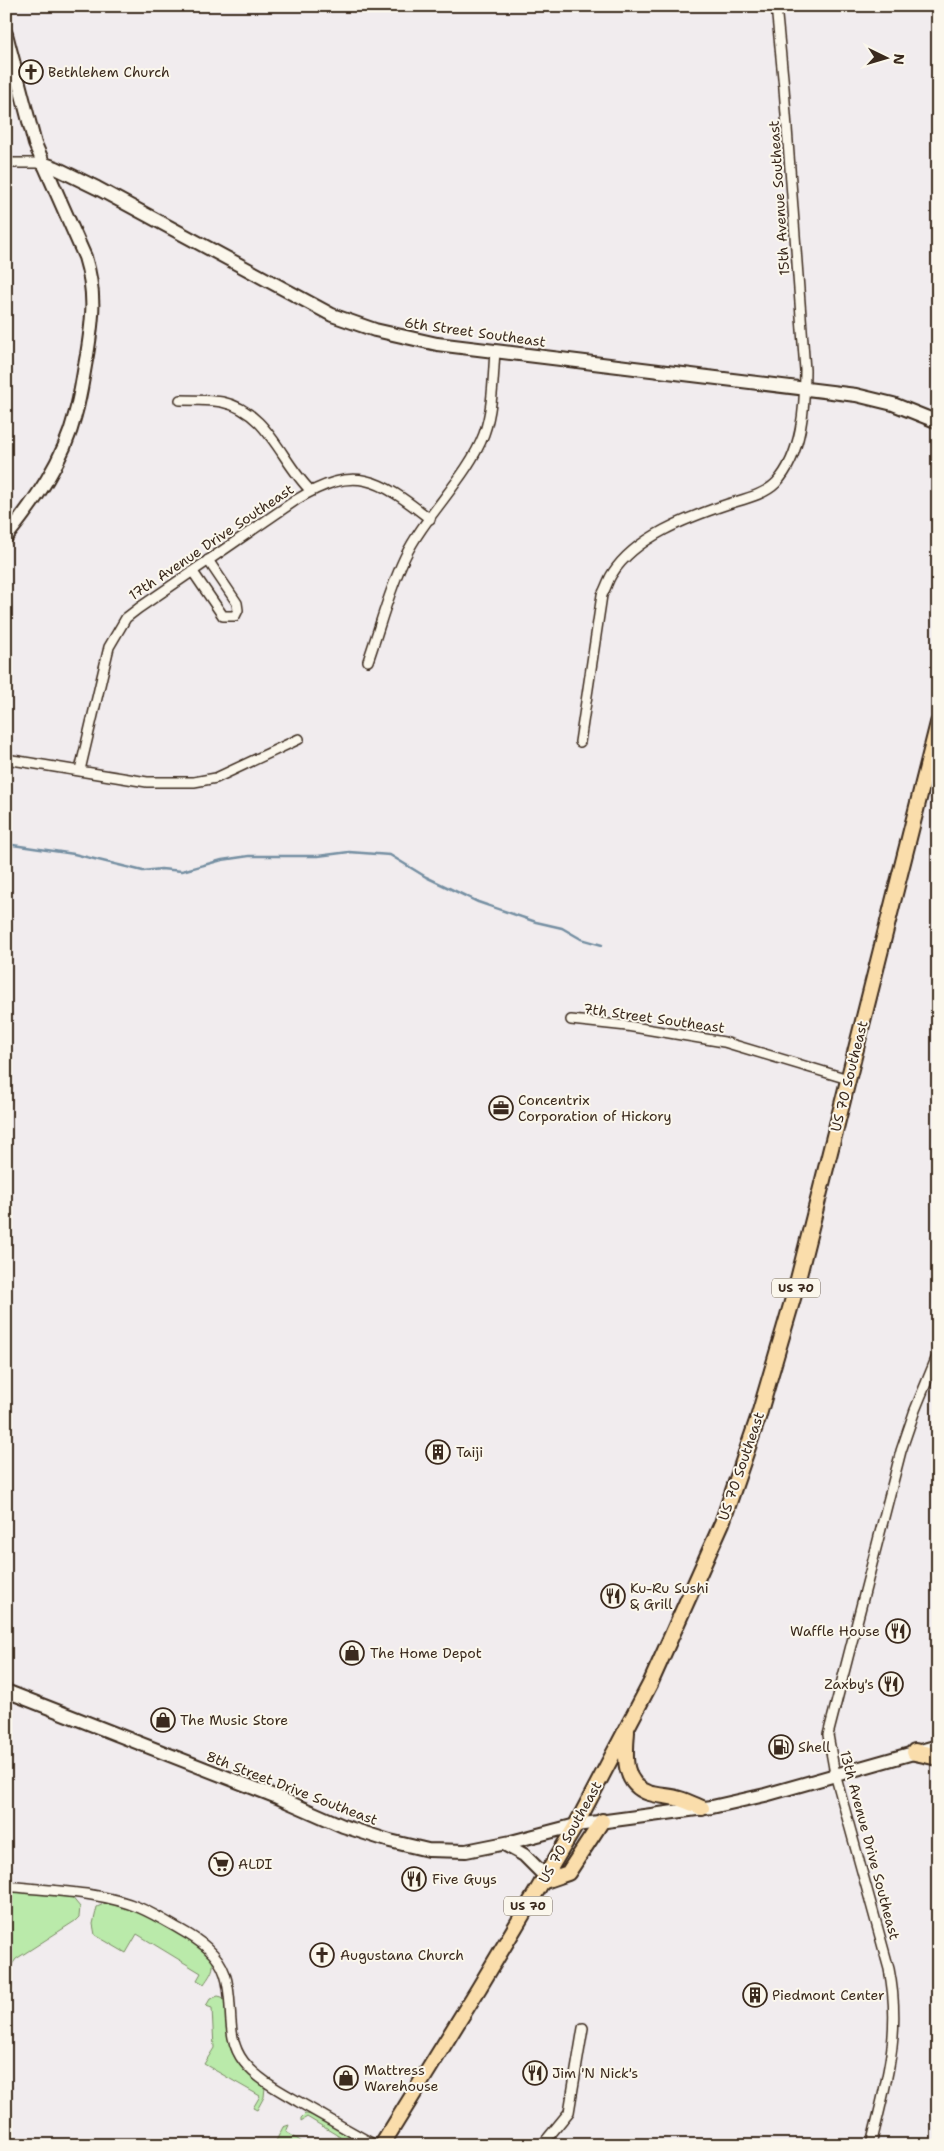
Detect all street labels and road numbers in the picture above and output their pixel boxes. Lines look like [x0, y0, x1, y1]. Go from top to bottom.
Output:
street label: 15th Avenue Southeast [765, 120, 793, 276]
street label: 6th Street Southeast [403, 313, 547, 351]
street label: 17th Avenue Drive Southeast [125, 480, 297, 604]
street label: 7th Street Southeast [582, 999, 726, 1037]
street label: US 70 Southeast [827, 1019, 871, 1133]
road number: US 70 [772, 1278, 820, 1298]
street label: US 70 Southeast [714, 1409, 768, 1523]
street label: 8th Street Drive Southeast [204, 1747, 380, 1829]
street label: 13th Avenue Drive Southeast [836, 1748, 904, 1942]
street label: US 70 Southeast [535, 1778, 605, 1886]
road number: US 70 [504, 1896, 552, 1915]

